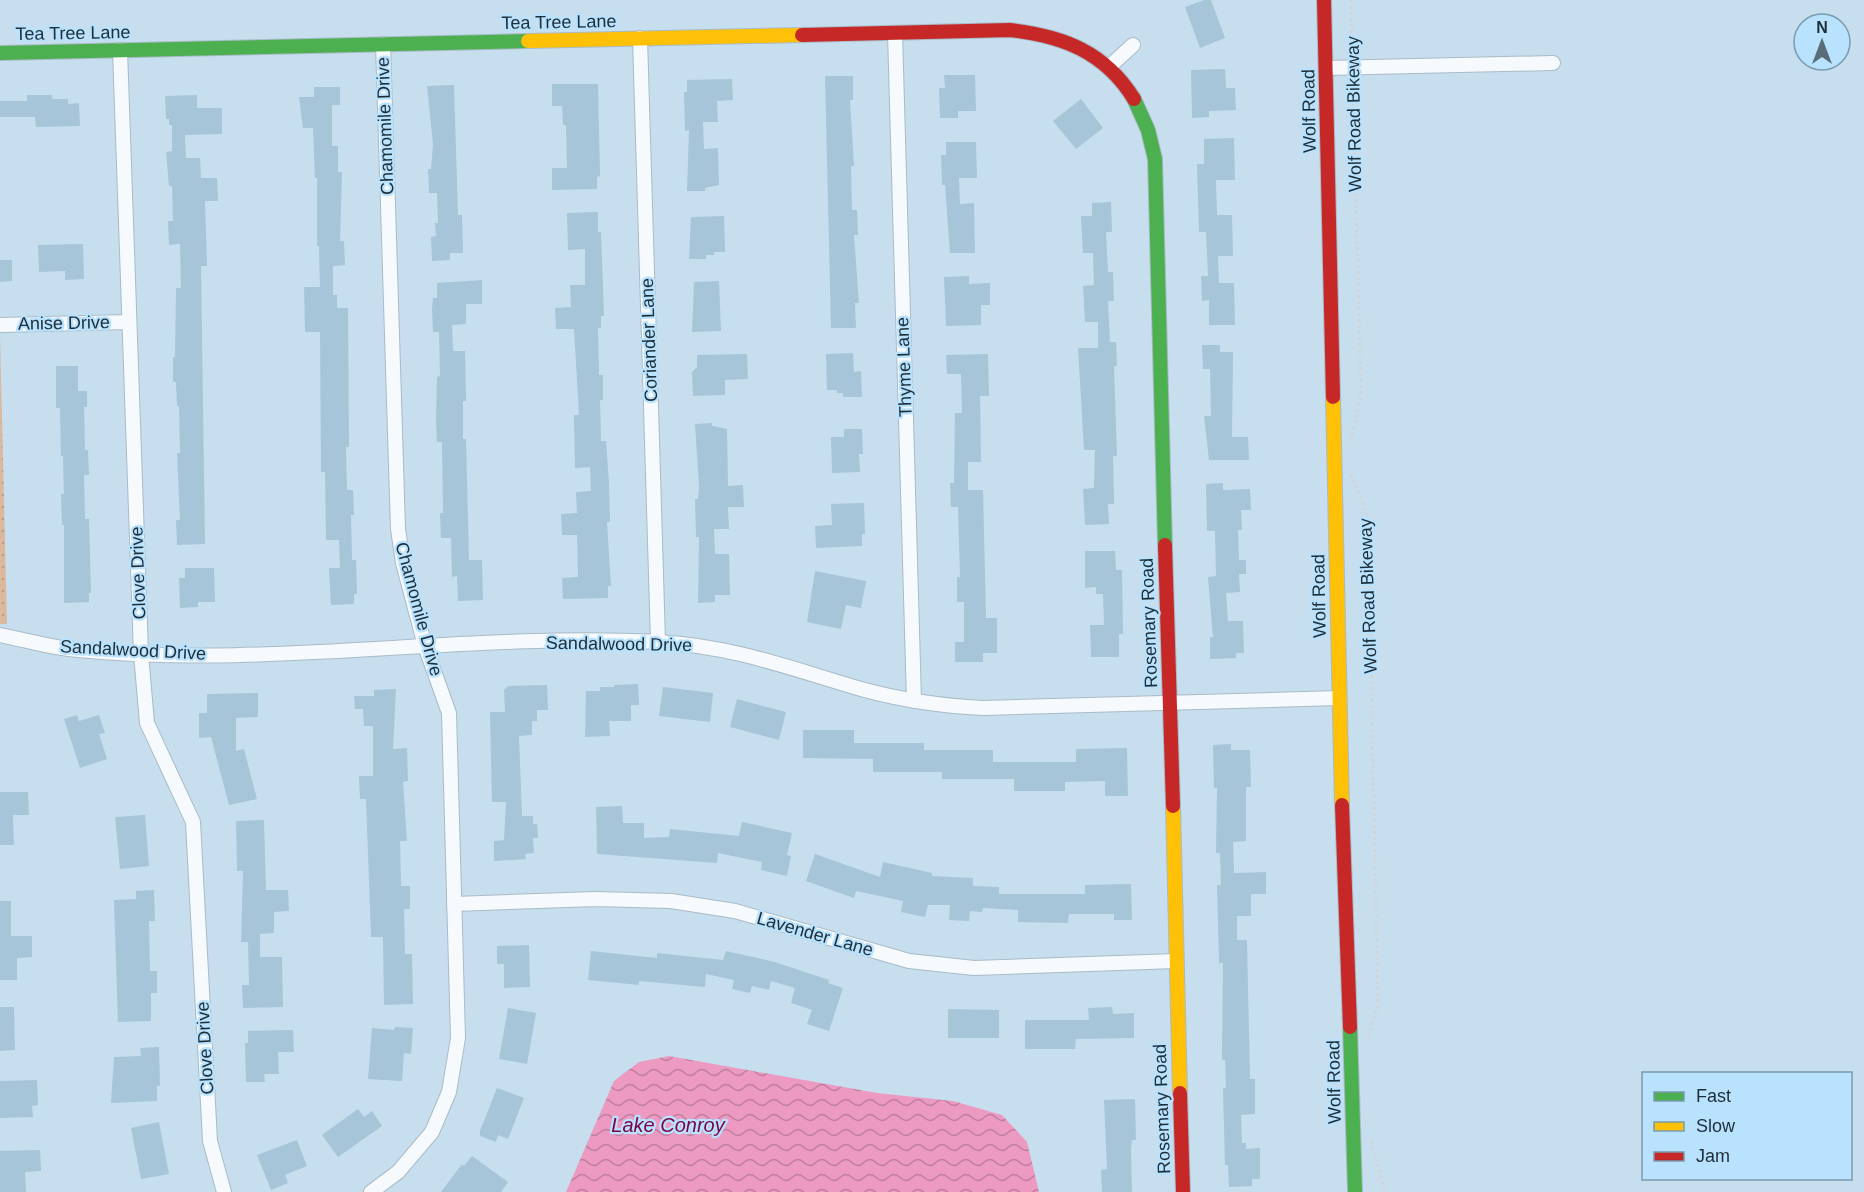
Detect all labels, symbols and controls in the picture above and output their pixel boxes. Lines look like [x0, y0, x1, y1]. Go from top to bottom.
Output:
street label: Tea Tree Lane [501, 11, 617, 33]
north arrow [1792, 12, 1852, 72]
text: N [1816, 19, 1828, 36]
street label: Tea Tree Lane [15, 22, 131, 44]
street label: Wolf Road Bikeway [1343, 36, 1365, 192]
street label: Chamomile Drive [373, 57, 397, 195]
street label: Wolf Road [1298, 69, 1320, 153]
street label: Coriander Lane [637, 278, 661, 402]
street label: Anise Drive [18, 312, 110, 334]
street label: Thyme Lane [892, 317, 916, 417]
street label: Wolf Road Bikeway [1355, 518, 1381, 674]
street label: Clove Drive [126, 526, 150, 620]
street label: Chamomile Drive [391, 540, 447, 678]
street label: Wolf Road [1308, 554, 1330, 638]
street label: Rosemary Road [1137, 558, 1161, 688]
street label: Sandalwood Drive [546, 633, 692, 655]
street label: Sandalwood Drive [60, 636, 206, 664]
street label: Lavender Lane [755, 908, 875, 960]
street label: Clove Drive [193, 1001, 217, 1095]
street label: Wolf Road [1323, 1040, 1345, 1124]
street label: Rosemary Road [1150, 1044, 1174, 1174]
legend [1642, 1072, 1852, 1180]
text: Fast [1696, 1086, 1731, 1106]
water label: Lake Conroy [611, 1114, 726, 1136]
text: Slow [1696, 1116, 1736, 1136]
text: Jam [1696, 1146, 1730, 1166]

